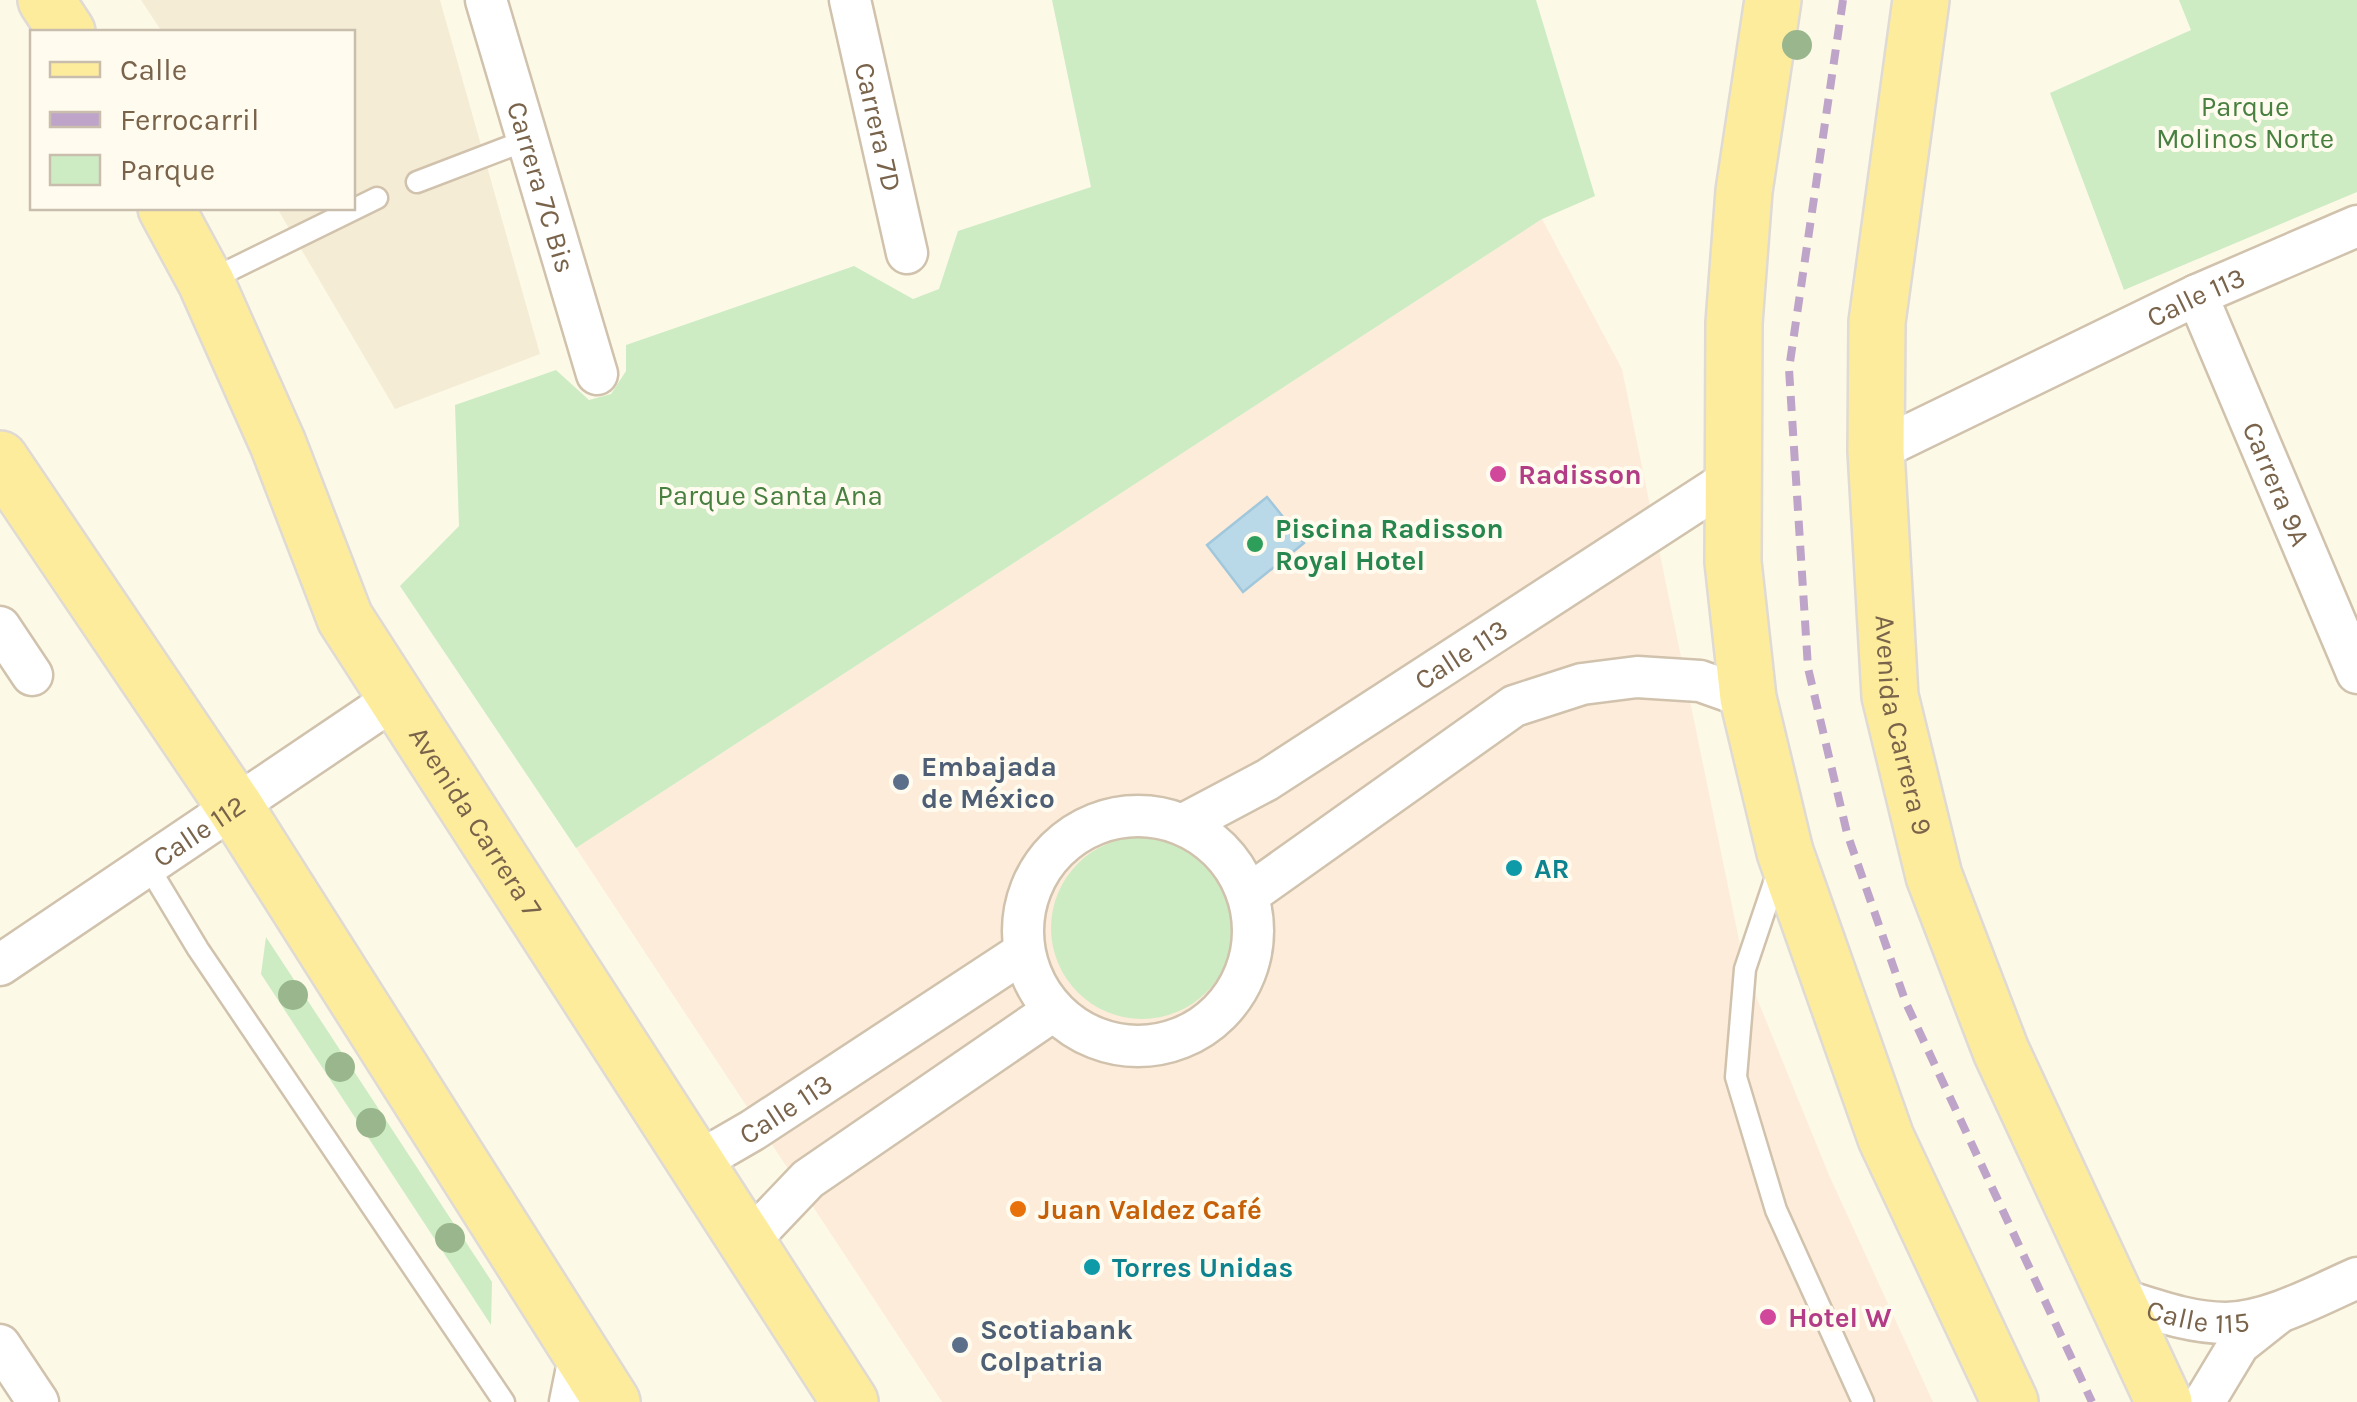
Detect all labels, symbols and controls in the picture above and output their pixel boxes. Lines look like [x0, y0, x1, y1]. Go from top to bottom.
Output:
legend [30, 30, 355, 210]
text: Calle [120, 52, 187, 88]
street label: Carrera 7D [848, 59, 909, 194]
park label: Parque Molinos Norte [2156, 90, 2334, 155]
street label: Carrera 7C Bis [500, 98, 582, 277]
text: Ferrocarril [120, 102, 259, 138]
text: Parque [120, 152, 215, 188]
street label: Calle 113 [2141, 260, 2250, 334]
street label: Carrera 9A [2236, 417, 2317, 551]
place label: Radisson [1518, 458, 1642, 491]
marker: Radisson [1487, 463, 1509, 485]
park label: Parque Santa Ana [657, 479, 883, 512]
place label: Piscina Radisson Royal Hotel [1275, 512, 1504, 577]
marker: Piscina Radisson Royal Hotel [1244, 533, 1266, 555]
street label: Calle 113 [1408, 612, 1514, 697]
street label: Avenida Carrera 9 [1868, 614, 1939, 838]
street label: Avenida Carrera 7 [402, 720, 549, 923]
place label: Embajada de México [921, 750, 1057, 815]
marker: Embajada de México [890, 771, 912, 793]
street label: Calle 112 [147, 788, 252, 874]
place label: AR [1534, 852, 1570, 885]
marker: AR [1503, 857, 1525, 879]
street label: Calle 113 [733, 1067, 838, 1151]
place label: Juan Valdez Café [1038, 1193, 1262, 1226]
marker: Juan Valdez Café [1007, 1198, 1029, 1220]
place label: Torres Unidas [1112, 1251, 1293, 1284]
marker: Torres Unidas [1081, 1256, 1103, 1278]
street label: Calle 115 [2143, 1293, 2252, 1340]
place label: Hotel W [1788, 1301, 1892, 1334]
marker: Hotel W [1757, 1306, 1779, 1328]
place label: Scotiabank Colpatria [980, 1313, 1133, 1378]
marker: Scotiabank Colpatria [949, 1334, 971, 1356]

